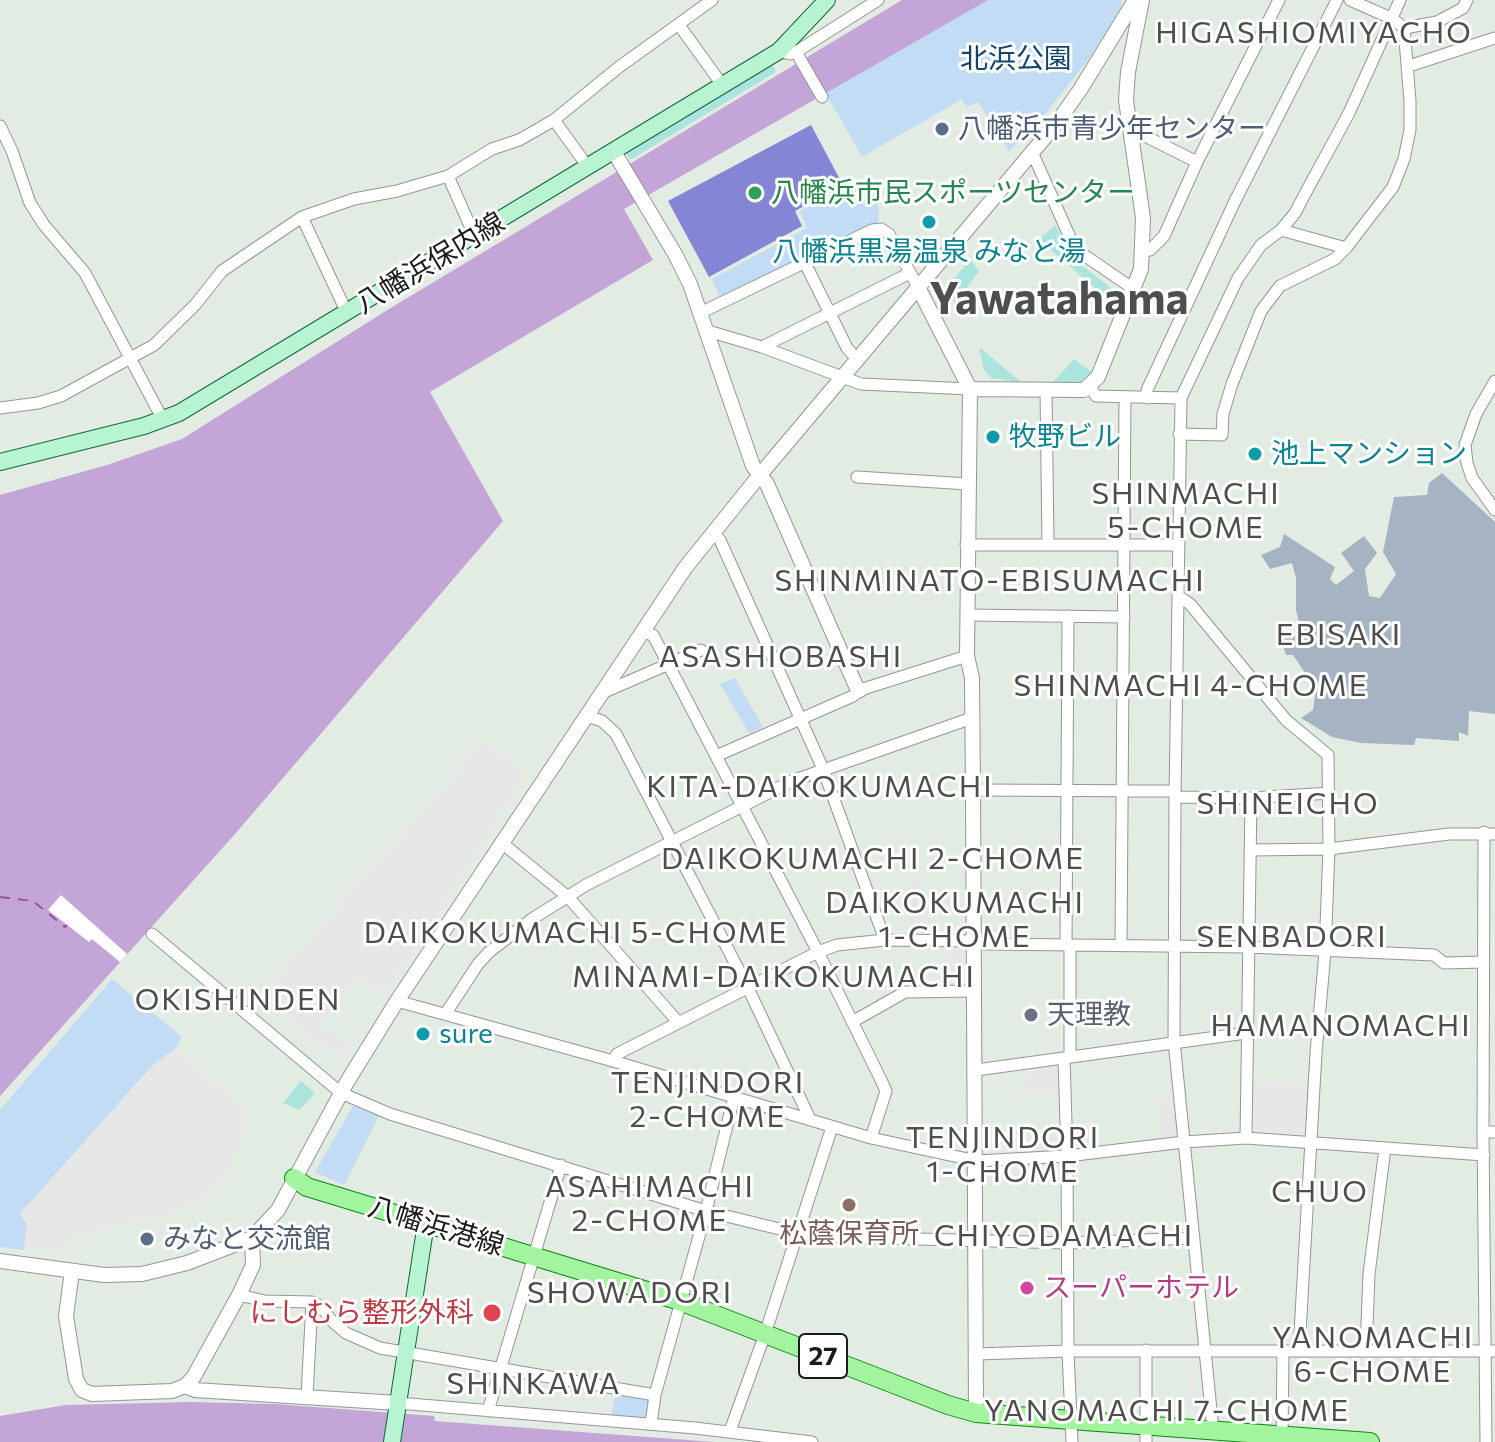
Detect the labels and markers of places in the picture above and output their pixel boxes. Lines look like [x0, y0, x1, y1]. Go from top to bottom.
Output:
place label: 八幡浜市青少年センター [958, 112, 1266, 146]
marker: 八幡浜市青少年センター [933, 120, 951, 138]
place label: 八幡浜市民スポーツセンター [771, 176, 1135, 210]
marker: 八幡浜市民スポーツセンター [746, 184, 764, 202]
marker: 八幡浜黒湯温泉 みなと湯 [920, 213, 938, 231]
place label: 八幡浜黒湯温泉 みなと湯 [772, 235, 1086, 269]
place label: 牧野ビル [1009, 420, 1121, 454]
marker: 牧野ビル [984, 428, 1002, 446]
place label: 池上マンション [1271, 437, 1467, 471]
marker: 池上マンション [1246, 445, 1264, 463]
place label: 天理教 [1047, 998, 1131, 1032]
marker: 天理教 [1022, 1006, 1040, 1024]
place label: sure [439, 1017, 493, 1051]
marker: sure [414, 1025, 432, 1043]
marker: 松蔭保育所 [840, 1196, 858, 1214]
place label: 松蔭保育所 [779, 1217, 919, 1251]
place label: みなと交流館 [163, 1222, 331, 1256]
marker: みなと交流館 [138, 1230, 156, 1248]
place label: スーパーホテル [1043, 1271, 1239, 1305]
marker: スーパーホテル [1018, 1279, 1036, 1297]
place label: にしむら整形外科 [250, 1296, 474, 1330]
marker: にしむら整形外科 [481, 1302, 503, 1324]

